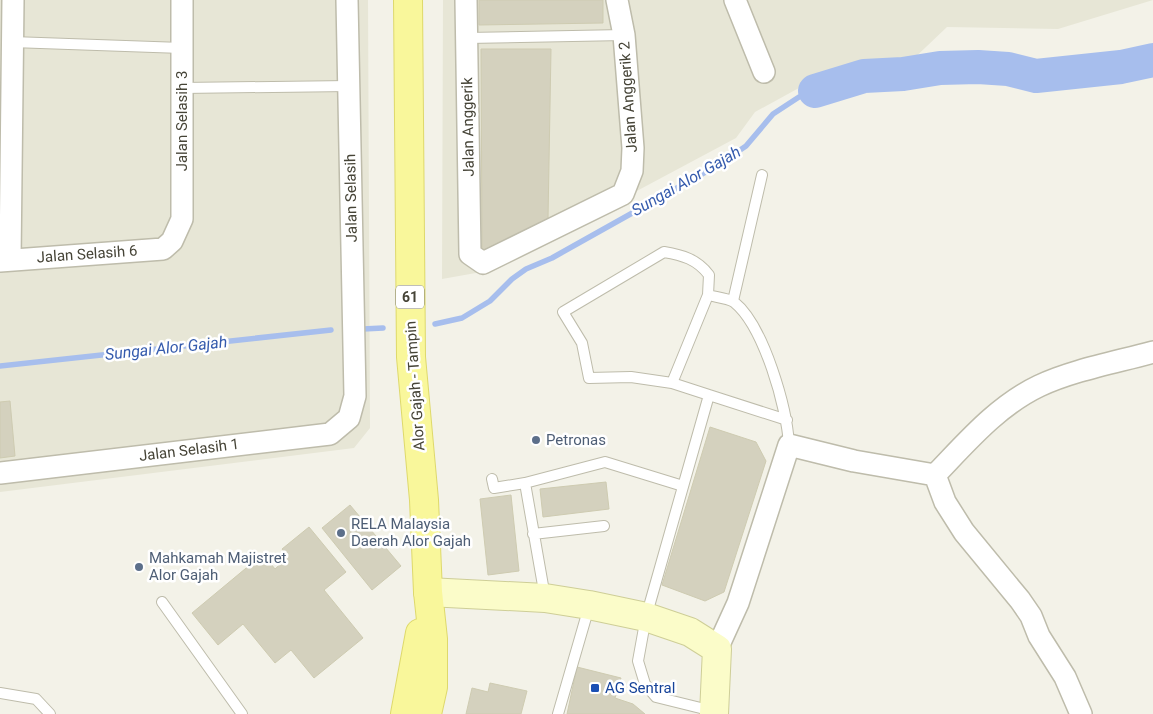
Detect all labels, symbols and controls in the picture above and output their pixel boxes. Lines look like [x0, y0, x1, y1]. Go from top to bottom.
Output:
street label: Jalan Anggerik 2 [615, 41, 641, 153]
street label: Jalan Selasih 3 [173, 71, 191, 171]
street label: Jalan Anggerik [458, 77, 478, 177]
water label: Sungai Alor Gajah [628, 142, 744, 220]
street label: Jalan Selasih [341, 154, 361, 242]
street label: Jalan Selasih 6 [36, 242, 138, 266]
road number: 61 [396, 286, 424, 308]
street label: Alor Gajah - Tampin [401, 320, 429, 452]
water label: Sungai Alor Gajah [104, 332, 228, 364]
place label: Petronas [546, 431, 606, 449]
marker: Petronas [530, 434, 542, 446]
street label: Jalan Selasih 1 [138, 435, 240, 465]
place label: RELA Malaysia Daerah Alor Gajah [351, 515, 471, 550]
marker: RELA Malaysia Daerah Alor Gajah [335, 527, 347, 539]
place label: Mahkamah Majistret Alor Gajah [149, 549, 287, 584]
marker: Mahkamah Majistret Alor Gajah [133, 561, 145, 573]
place label: AG Sentral [605, 679, 675, 697]
marker: AG Sentral [589, 682, 601, 694]

